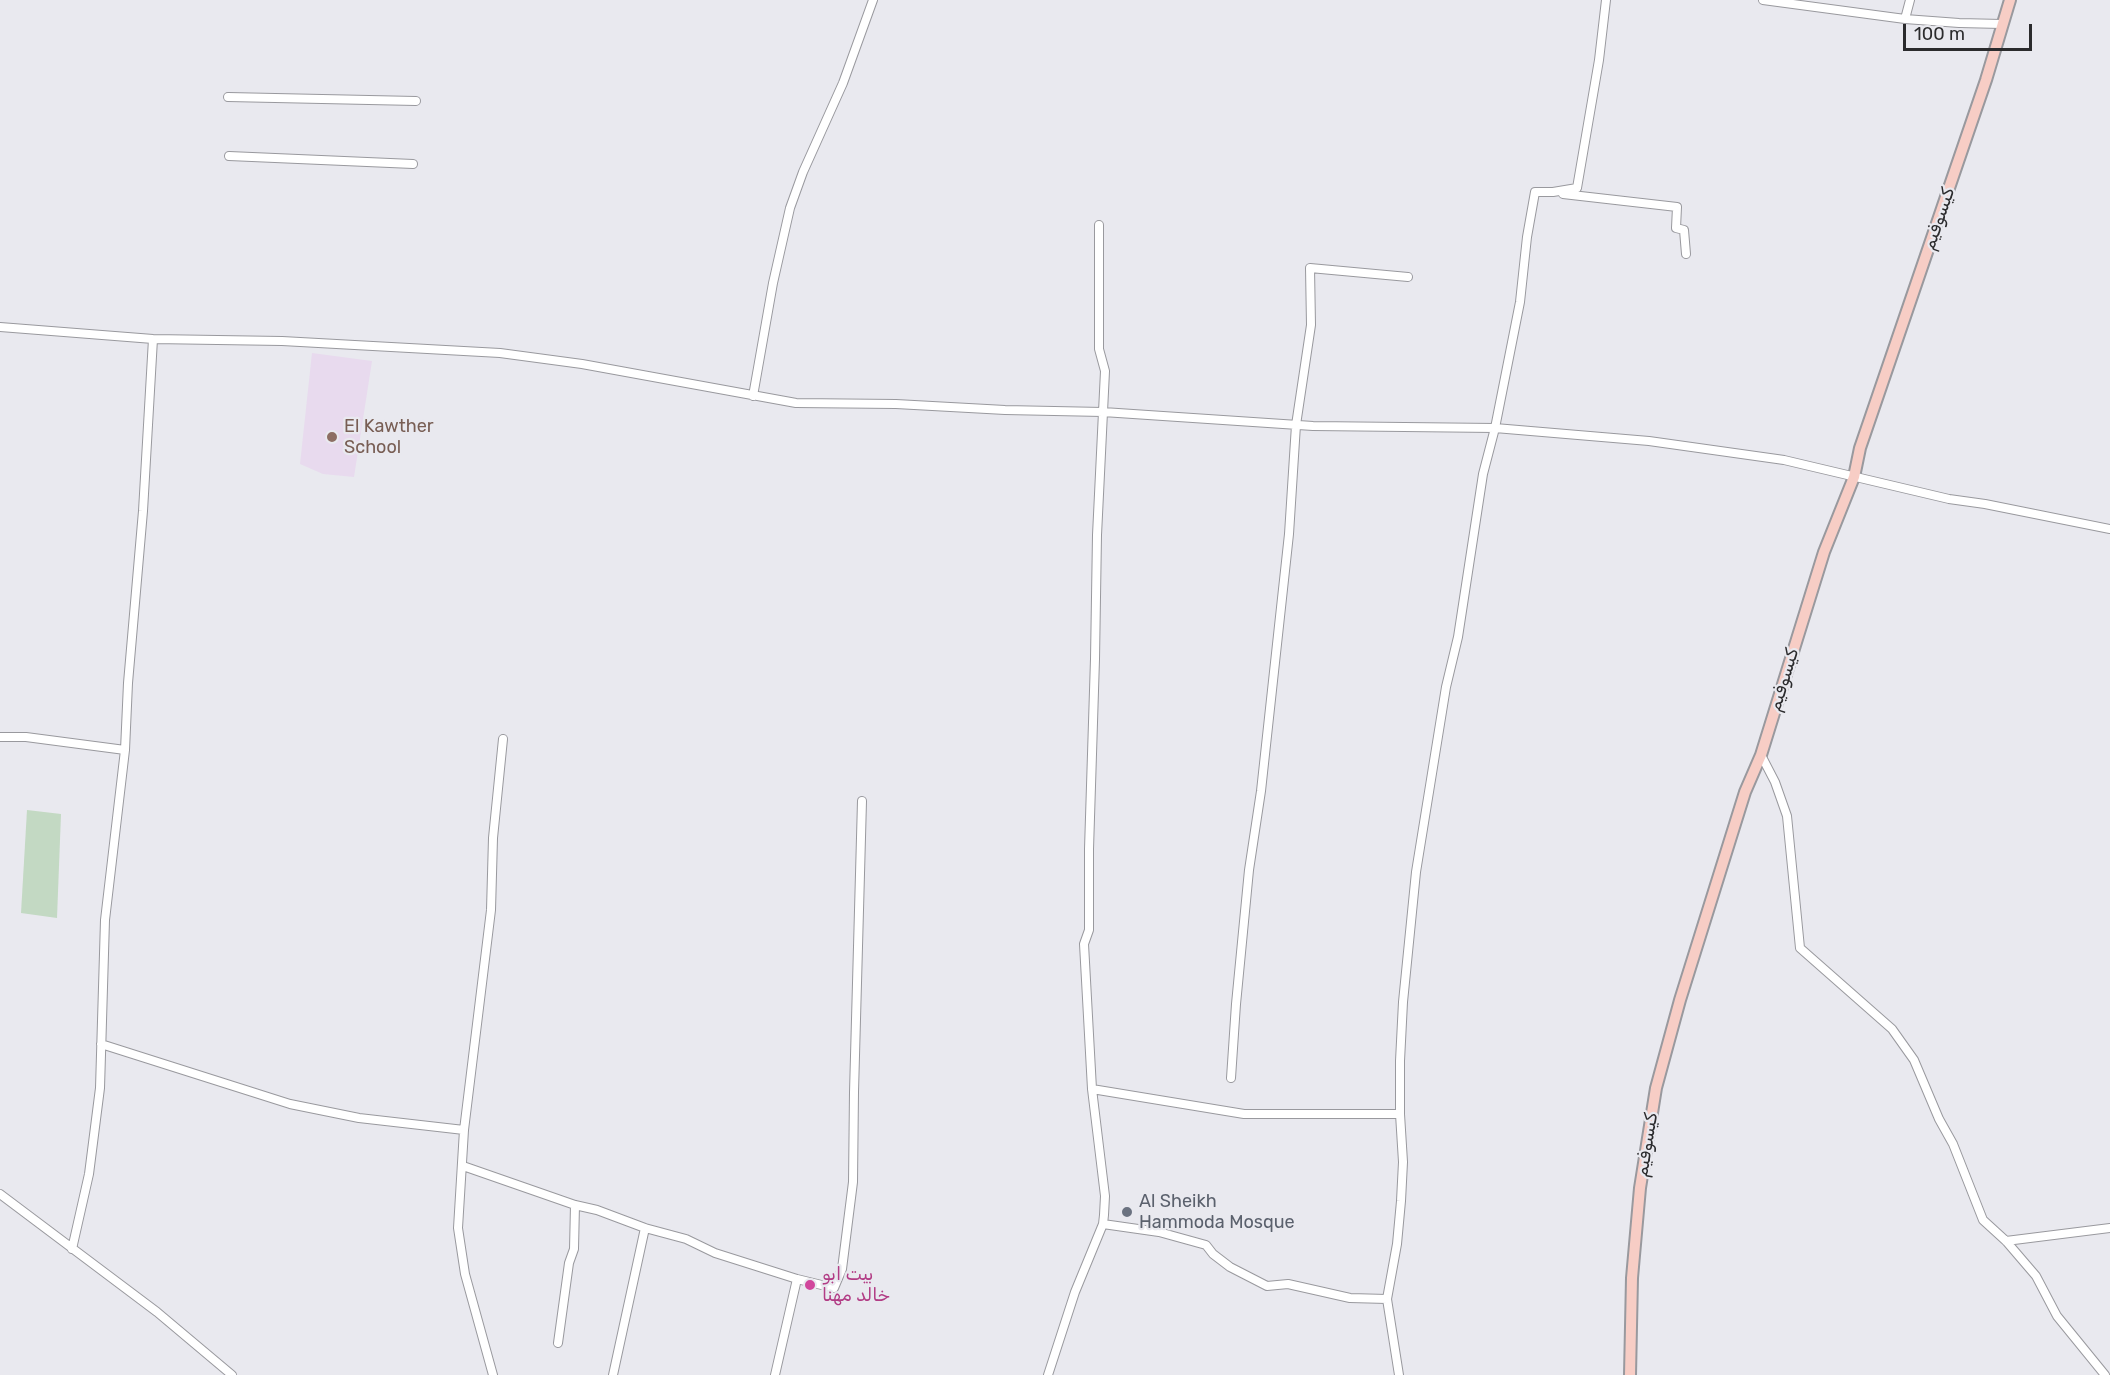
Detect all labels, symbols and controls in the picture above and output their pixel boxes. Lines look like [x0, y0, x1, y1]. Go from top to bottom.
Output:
scale bar [1906, 12, 2035, 50]
text: 100 m [1914, 23, 1965, 45]
street label: كيسوفيم [1918, 185, 1960, 253]
place label: El Kawther School [344, 416, 434, 458]
marker: El Kawther School [325, 430, 339, 444]
street label: كيسوفيم [1764, 646, 1804, 714]
street label: كيسوفيم [1631, 1111, 1663, 1179]
place label: Al Sheikh Hammoda Mosque [1139, 1191, 1295, 1234]
marker: Al Sheikh Hammoda Mosque [1120, 1205, 1134, 1219]
place label: بيت ابو خالد مهنا [822, 1264, 890, 1306]
marker: بيت ابو خالد مهنا [803, 1278, 817, 1292]

